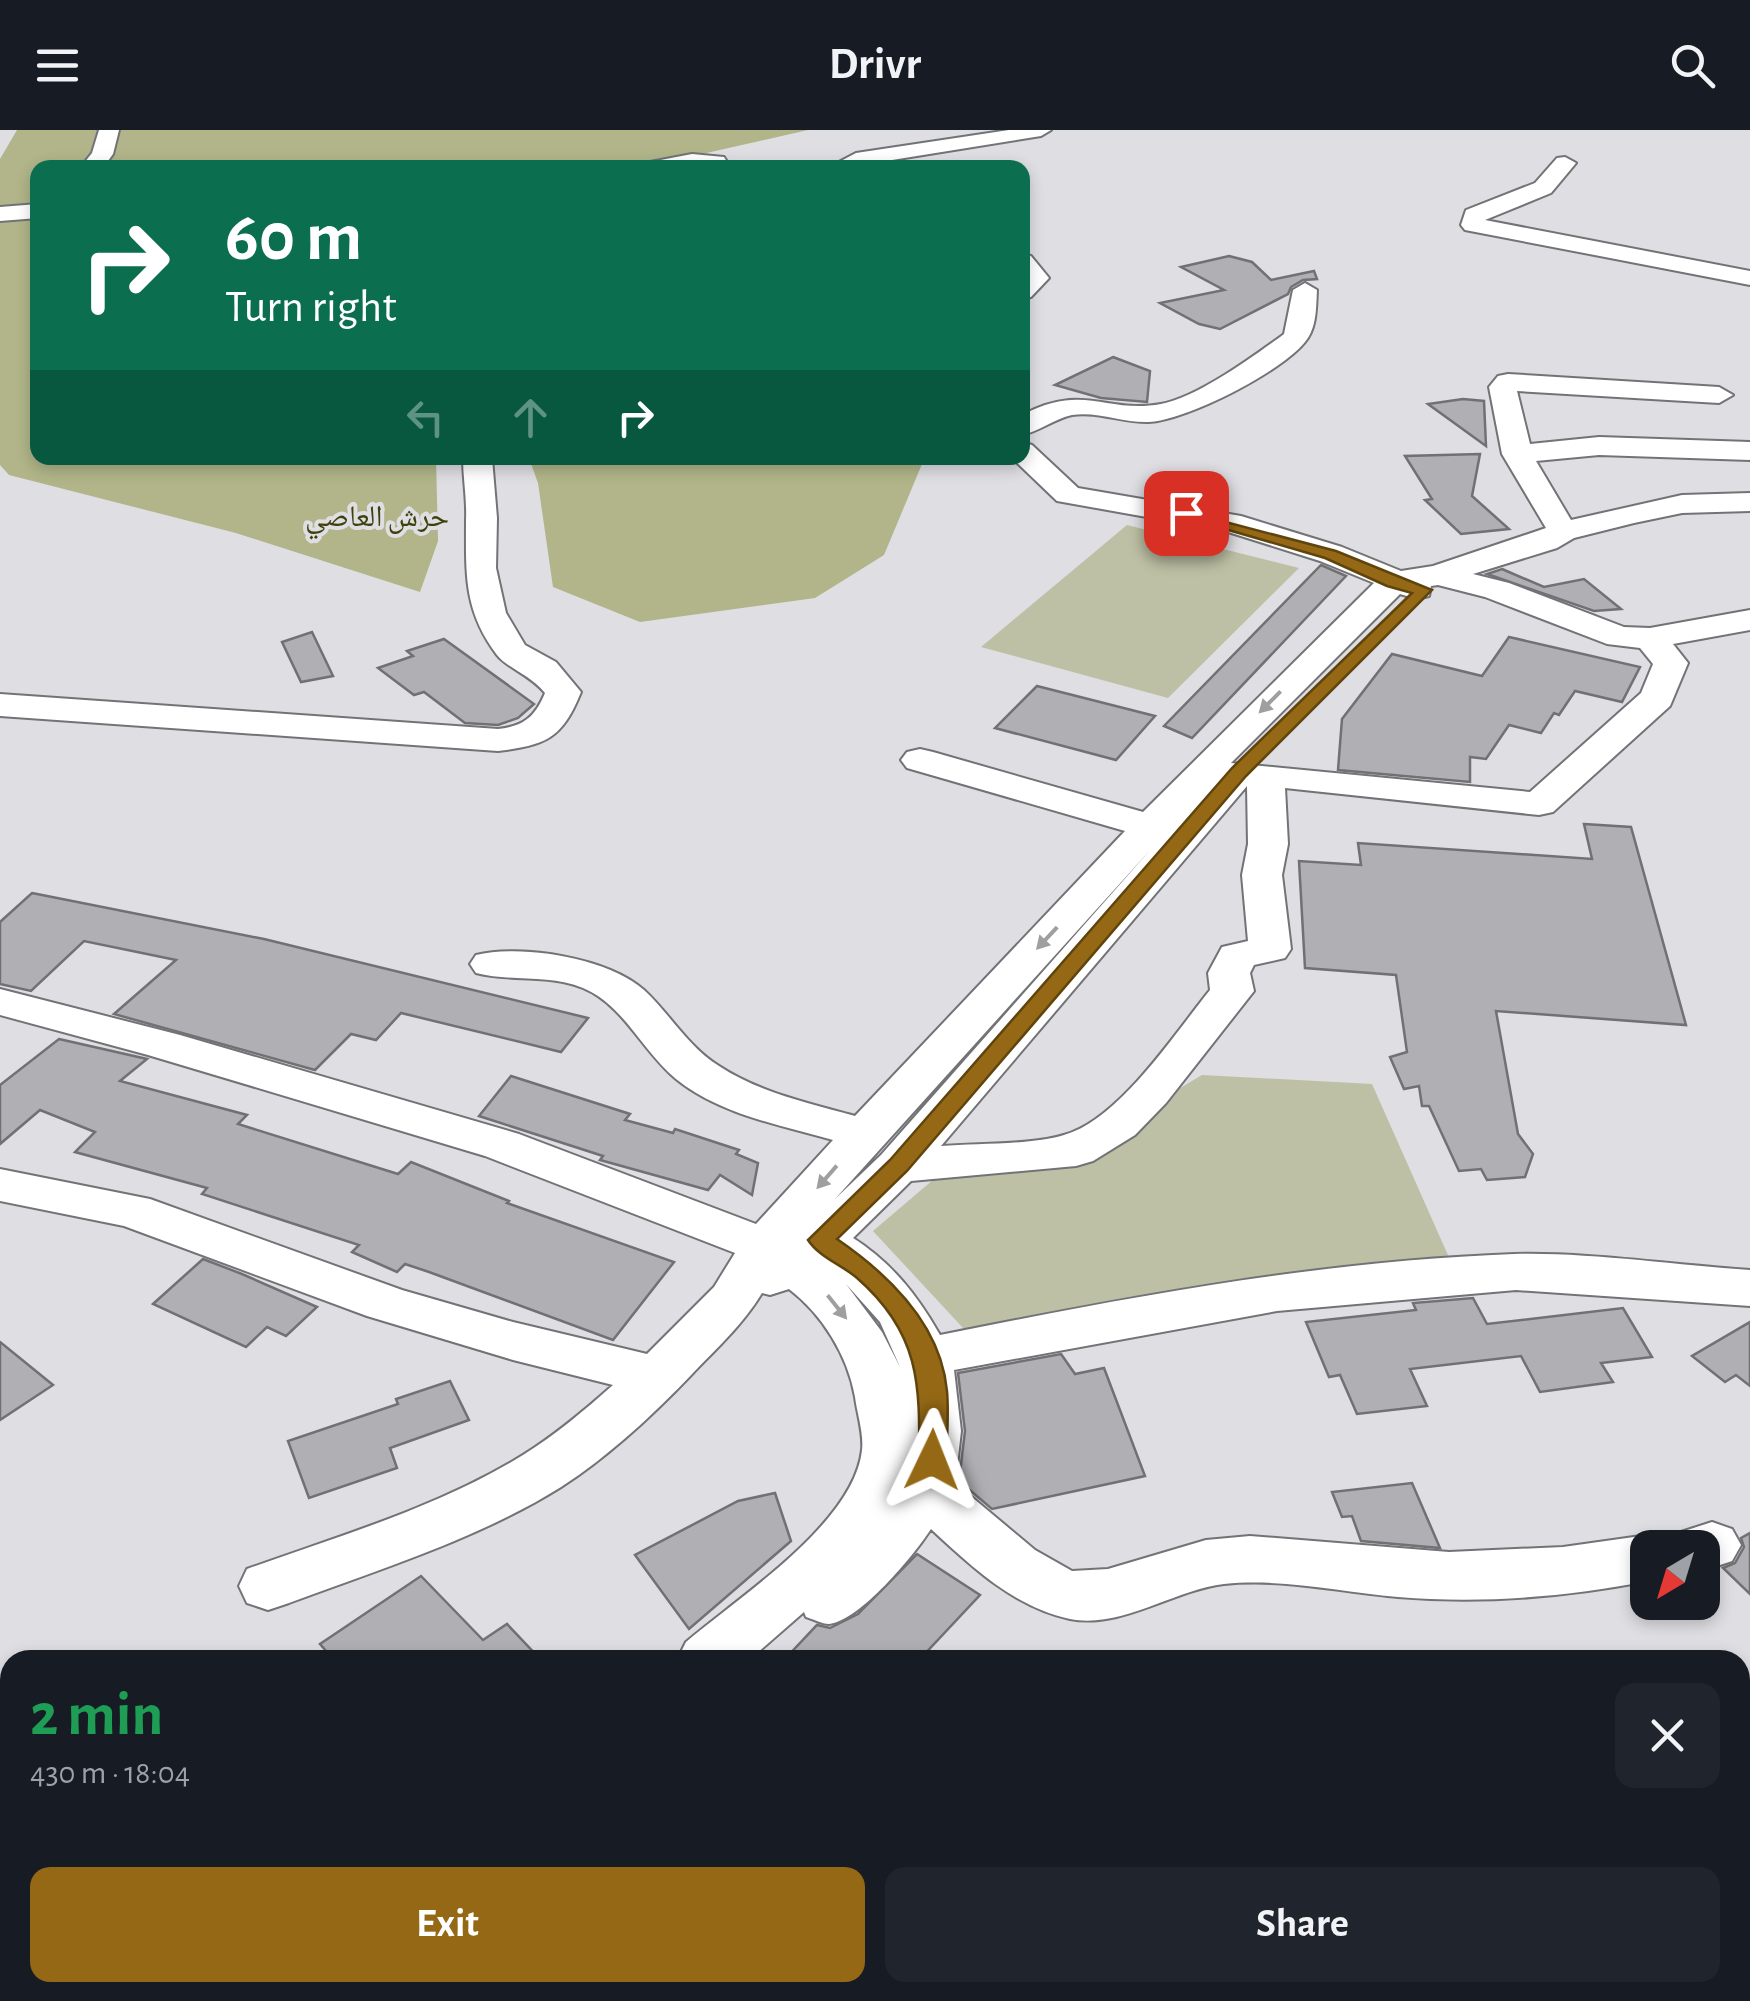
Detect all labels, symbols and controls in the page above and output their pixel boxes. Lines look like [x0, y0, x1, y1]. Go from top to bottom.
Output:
icon: menu [30, 38, 85, 93]
icon: search [1665, 38, 1720, 93]
text: Drivr [829, 42, 921, 87]
icon: right [60, 200, 190, 330]
text: 60 m [225, 203, 362, 273]
text: Turn right [225, 285, 397, 330]
icon: left [398, 390, 453, 445]
icon: ahead [503, 390, 558, 445]
icon: right [608, 390, 663, 445]
pin [1144, 471, 1229, 556]
icon: arrive [1159, 486, 1214, 541]
park label: حرش العاصي [305, 502, 449, 540]
one-way arrow [1259, 689, 1282, 713]
one-way arrow [1036, 926, 1059, 950]
one-way arrow [816, 1164, 838, 1189]
one-way arrow [826, 1294, 847, 1319]
position arrow [880, 1408, 984, 1512]
north arrow [1630, 1530, 1720, 1620]
map controls [1630, 1530, 1720, 1620]
button: close [1615, 1683, 1720, 1788]
text: 2 min [30, 1686, 163, 1746]
text: 430 m · 18:04 [30, 1757, 190, 1789]
button: Exit [30, 1867, 865, 1982]
button: Share [885, 1867, 1720, 1982]

